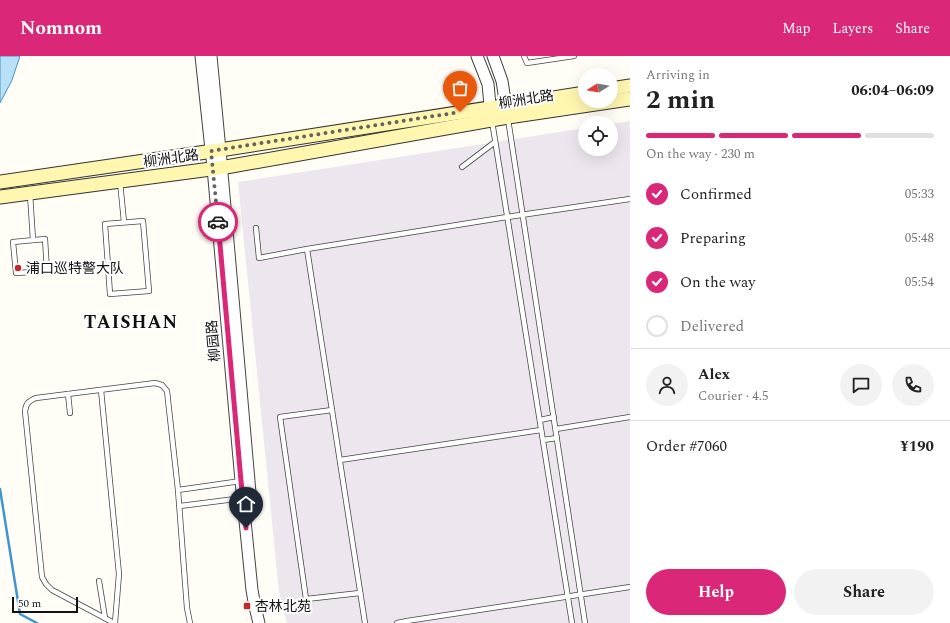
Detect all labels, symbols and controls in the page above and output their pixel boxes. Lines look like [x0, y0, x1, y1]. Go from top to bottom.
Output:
text: Nomnom [20, 14, 102, 43]
text: Map [782, 18, 811, 39]
text: Layers [833, 18, 873, 39]
text: Share [895, 18, 930, 39]
text: Arriving in [646, 65, 710, 85]
north arrow [578, 68, 618, 108]
map controls [578, 68, 618, 156]
pin [443, 71, 477, 112]
icon: bag [449, 77, 471, 99]
text: 06:04–06:09 [851, 79, 934, 102]
text: 2 min [646, 80, 715, 120]
street label: 柳洲北路 [497, 85, 555, 114]
button: locate [578, 116, 618, 156]
street label: 柳洲北路 [142, 144, 200, 173]
text: On the way · 230 m [646, 144, 755, 164]
icon: check [646, 183, 668, 205]
text: Confirmed [680, 183, 752, 206]
text: 05:33 [905, 184, 934, 204]
courier [198, 202, 238, 242]
icon: car [207, 211, 229, 233]
icon: check [646, 227, 668, 249]
text: Preparing [680, 227, 746, 250]
text: 05:48 [905, 228, 934, 248]
place label: 浦口巡特警大队 [26, 258, 124, 279]
marker: 浦口巡特警大队 [13, 263, 23, 273]
icon: check [646, 271, 668, 293]
text: On the way [680, 271, 755, 294]
text: 05:54 [905, 272, 934, 292]
district label: TAISHAN [84, 309, 178, 336]
text: Delivered [680, 315, 744, 338]
street label: 柳园路 [201, 319, 226, 363]
text: Alex [698, 363, 730, 386]
button: person [646, 364, 688, 406]
button: chat [840, 364, 882, 406]
button: phone [892, 364, 934, 406]
text: Courier · 4.5 [698, 386, 768, 406]
text: Order #7060 [646, 435, 727, 458]
text: ¥190 [900, 435, 934, 458]
pin [229, 487, 263, 528]
icon: home [235, 493, 257, 515]
button: Help [646, 569, 786, 615]
button: Share [794, 569, 934, 615]
scale bar [12, 595, 78, 614]
text: 50 m [18, 595, 41, 612]
place label: 杏林北苑 [255, 596, 311, 617]
marker: 杏林北苑 [242, 601, 252, 611]

